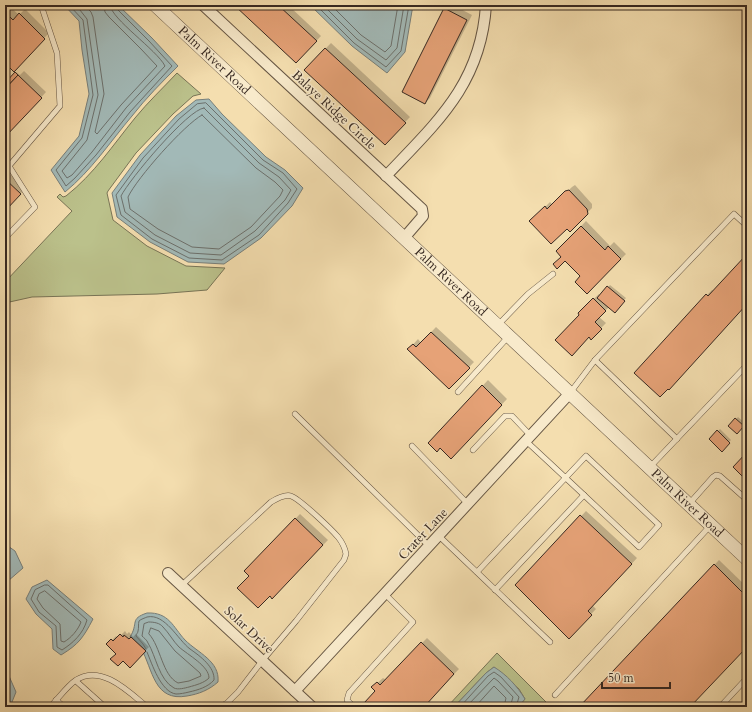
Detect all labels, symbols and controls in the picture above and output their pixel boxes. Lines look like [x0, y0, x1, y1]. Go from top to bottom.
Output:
street label: Palm River Road [174, 22, 254, 99]
street label: Balaye Ridge Circle [288, 66, 380, 154]
street label: Palm River Road [411, 243, 491, 320]
street label: Palm River Road [647, 465, 727, 542]
street label: Crater Lane [394, 504, 452, 564]
street label: Solar Drive [220, 602, 278, 658]
scale bar [602, 664, 670, 690]
text: 50 m [608, 670, 635, 686]

